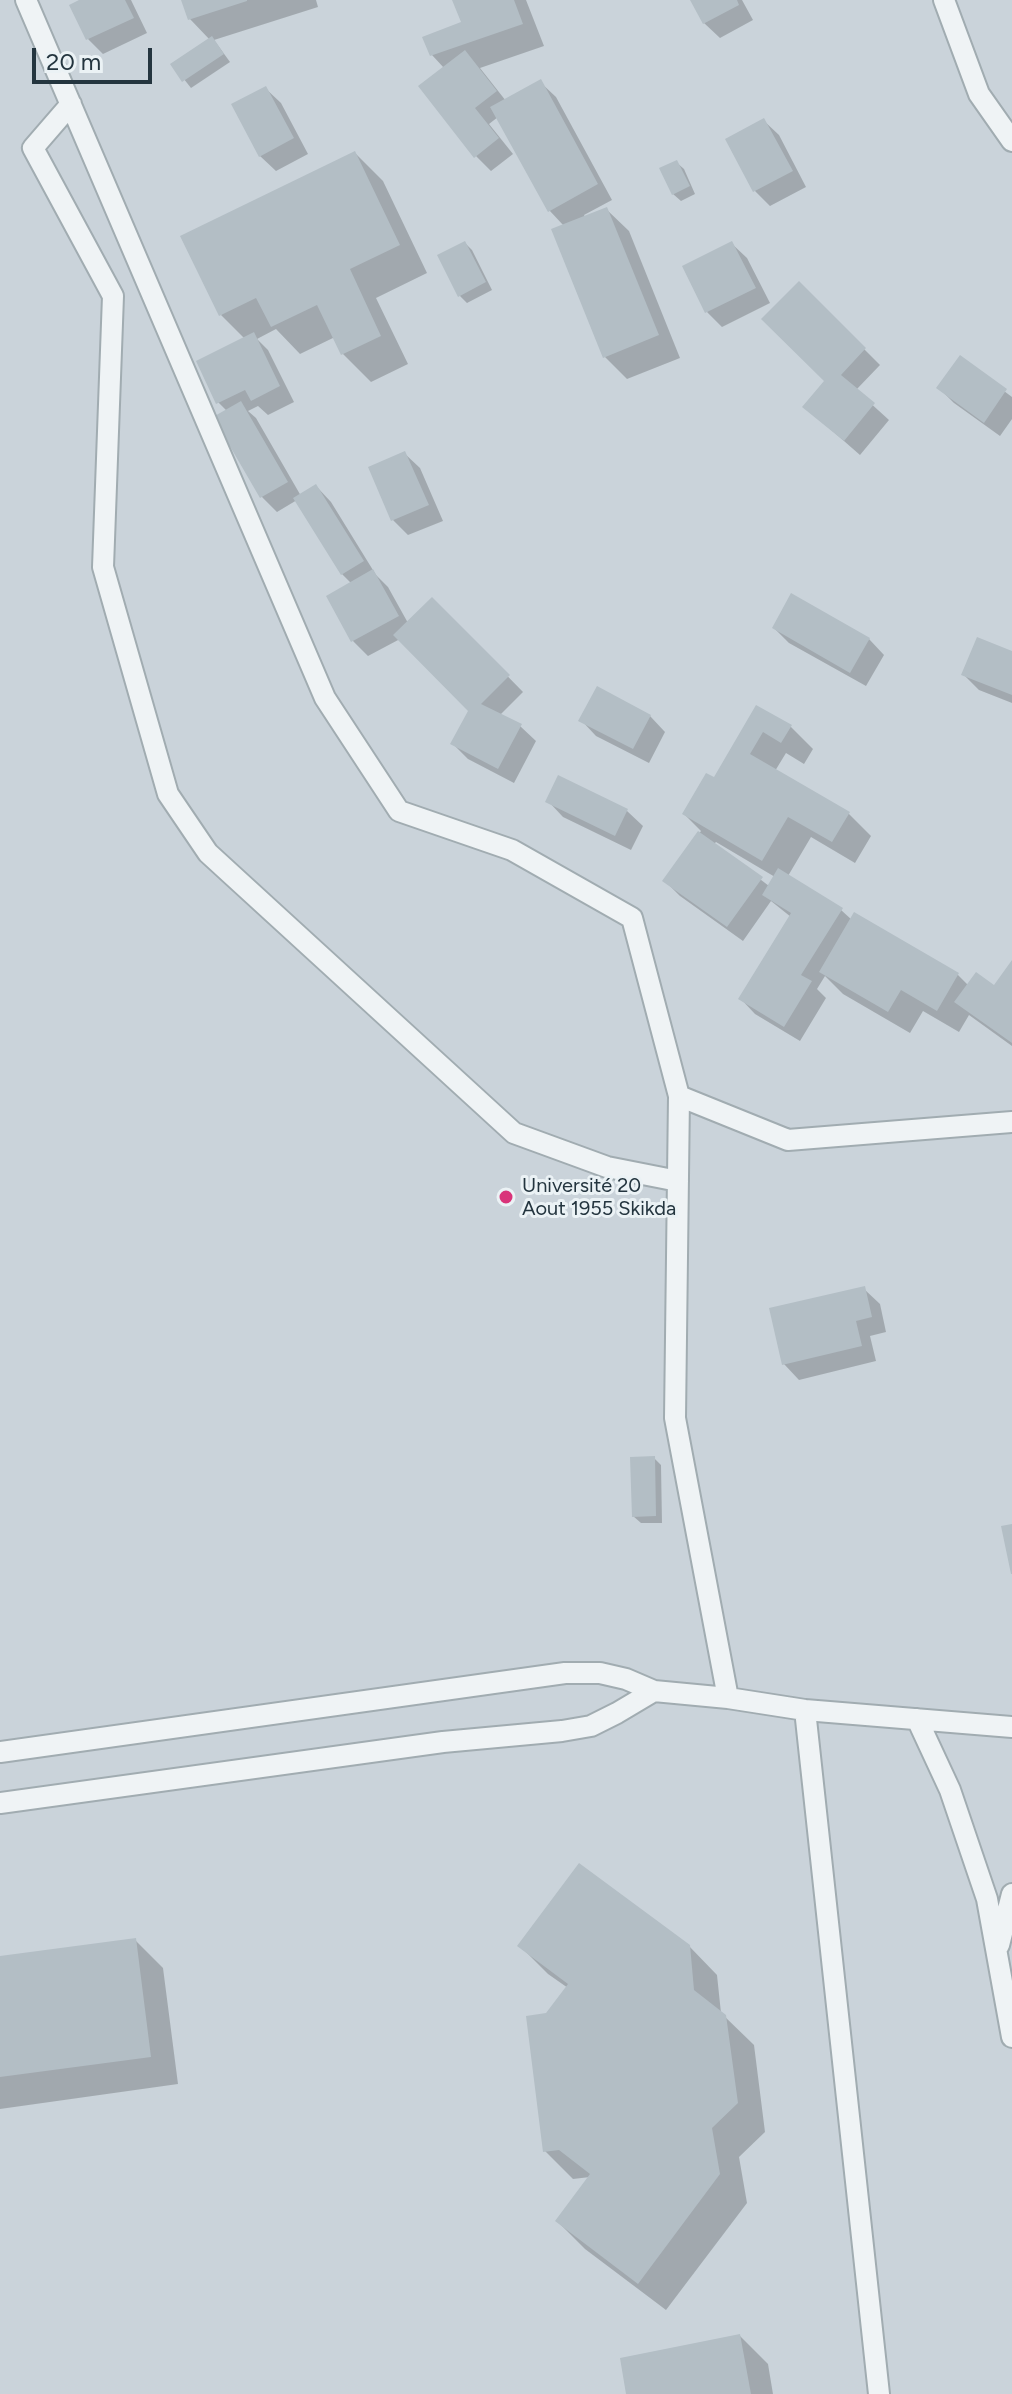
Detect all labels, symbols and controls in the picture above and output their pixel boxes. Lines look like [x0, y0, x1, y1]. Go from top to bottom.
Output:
scale bar [36, 32, 156, 82]
text: 20 m [46, 47, 101, 76]
place label: Université 20 Aout 1955 Skikda [522, 1174, 676, 1221]
marker: Université 20 Aout 1955 Skikda [497, 1188, 515, 1206]

